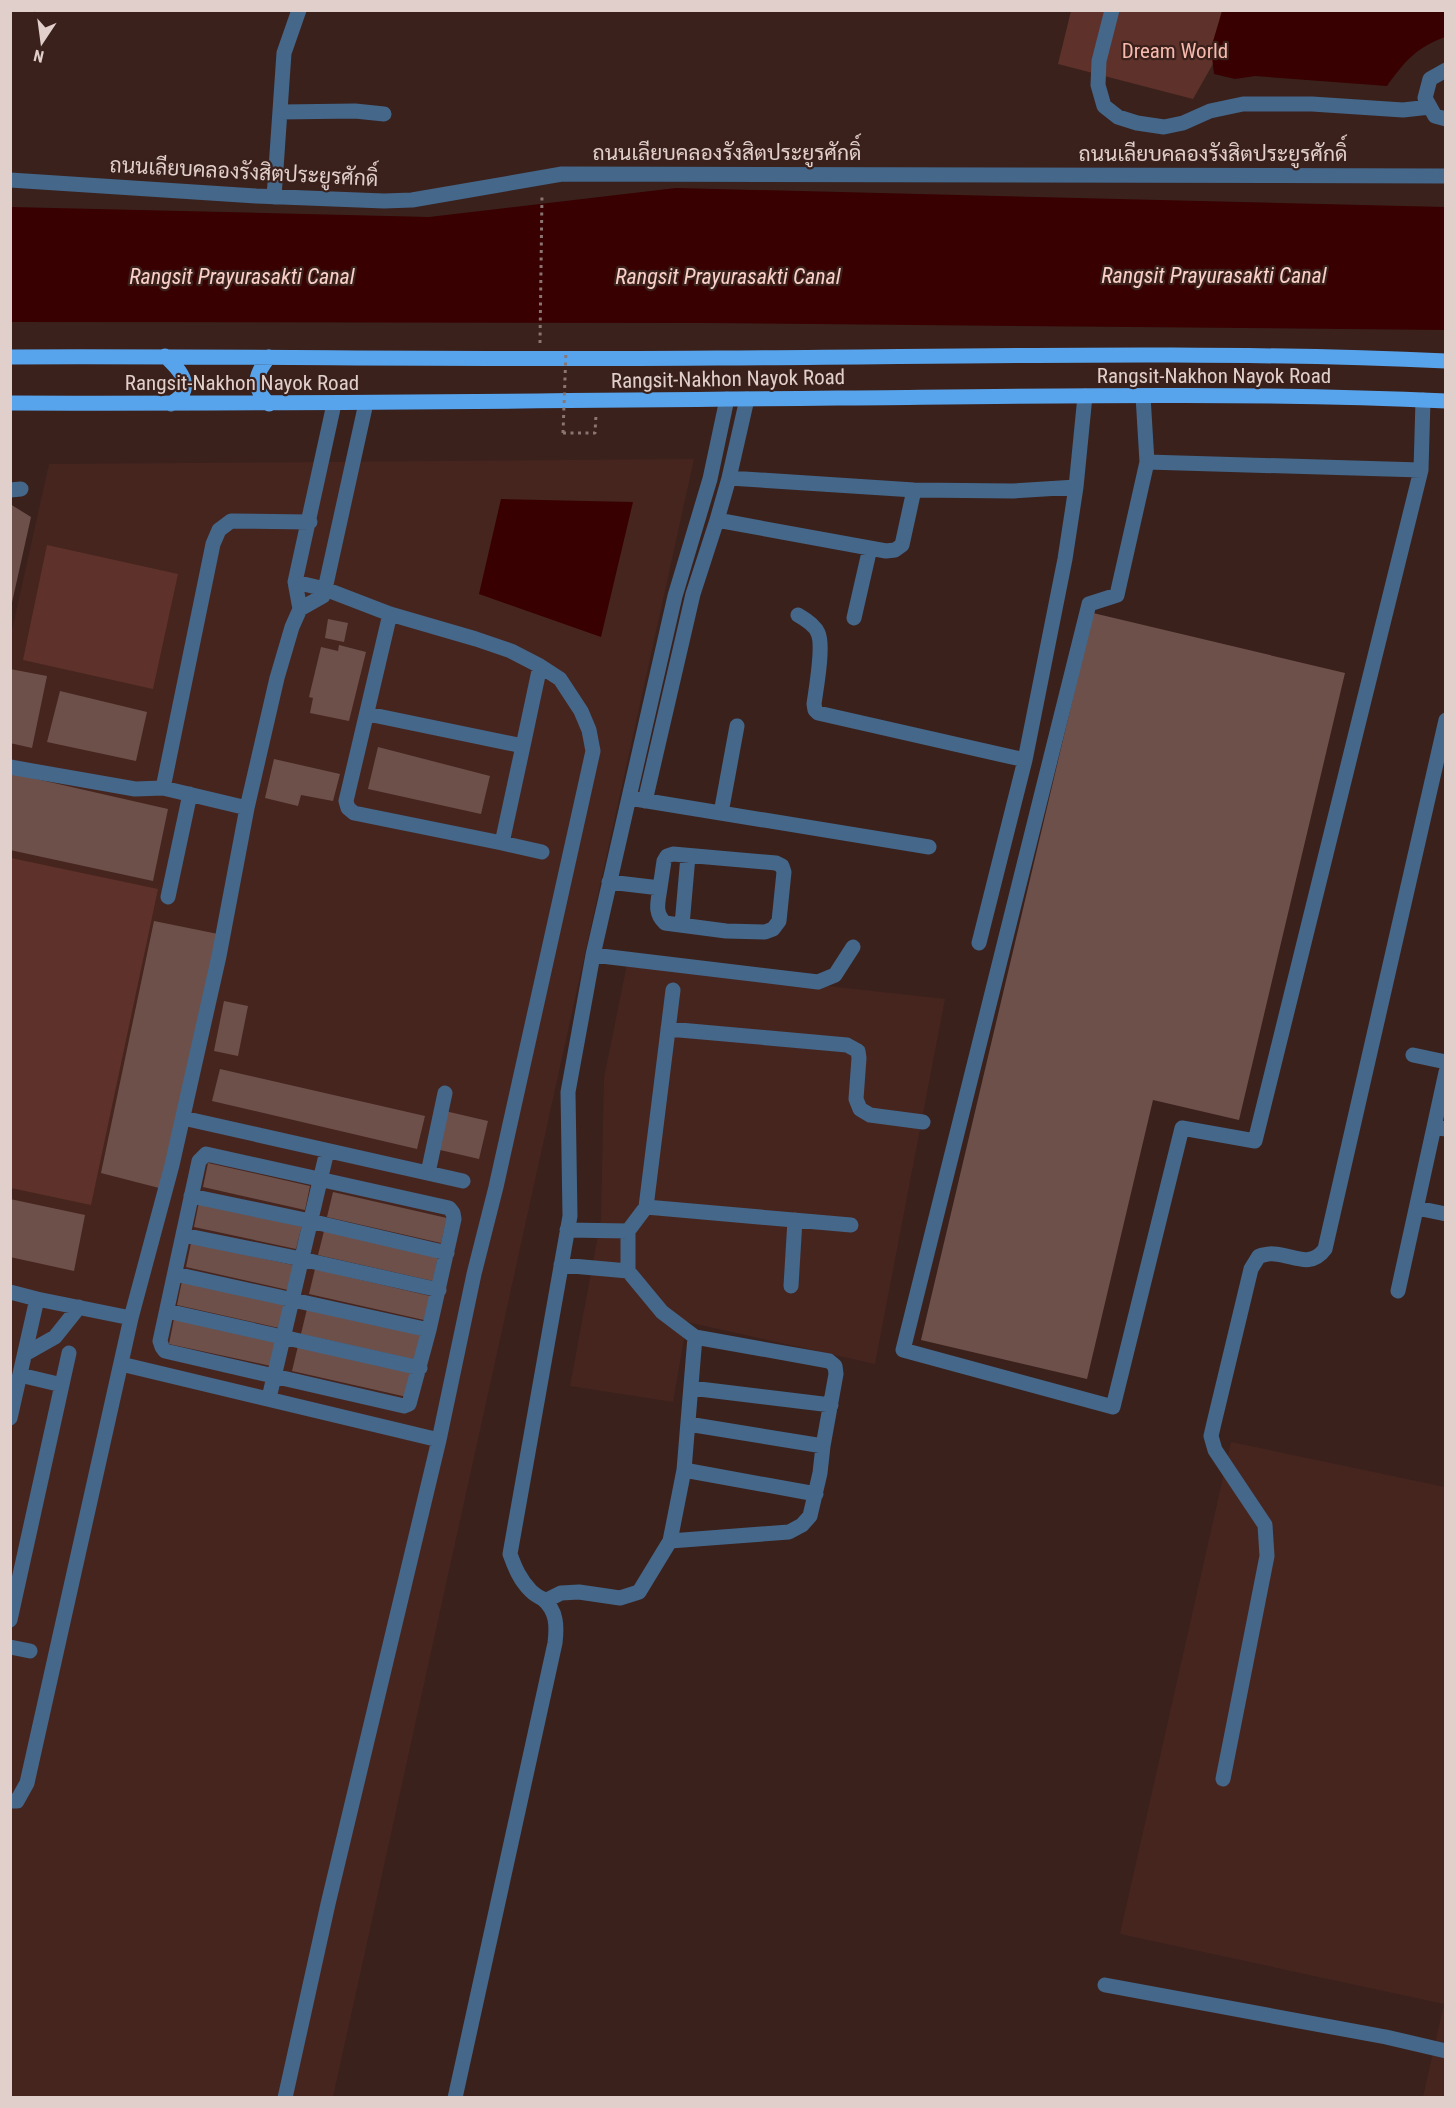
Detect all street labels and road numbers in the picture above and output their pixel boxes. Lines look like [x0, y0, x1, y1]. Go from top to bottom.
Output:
street label: ถนนเลียบคลองรังสิตประยูรศักดิ์ [592, 133, 862, 168]
street label: ถนนเลียบคลองรังสิตประยูรศักดิ์ [1078, 134, 1348, 169]
street label: ถนนเลียบคลองรังสิตประยูรศักดิ์ [109, 145, 379, 194]
street label: Rangsit-Nakhon Nayok Road [1097, 364, 1331, 388]
street label: Rangsit-Nakhon Nayok Road [611, 365, 845, 393]
street label: Rangsit-Nakhon Nayok Road [125, 371, 359, 395]

